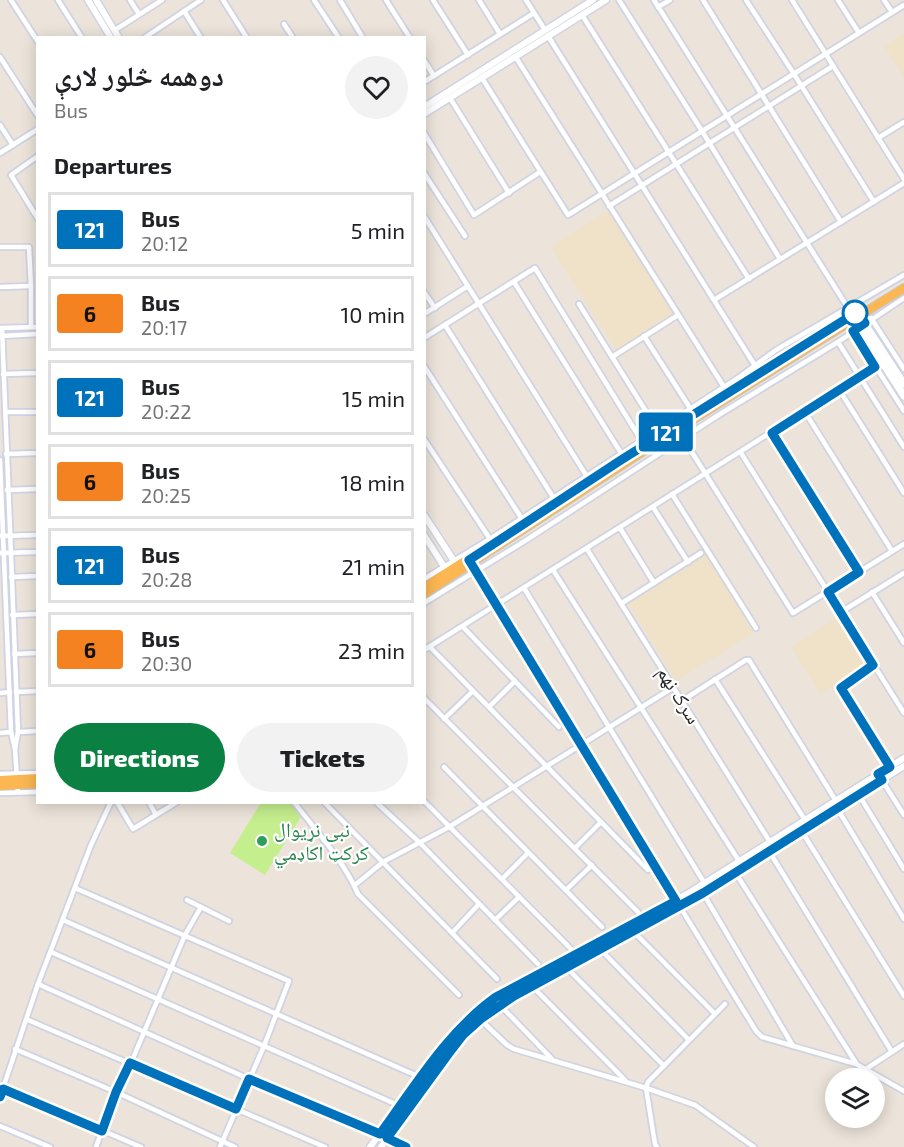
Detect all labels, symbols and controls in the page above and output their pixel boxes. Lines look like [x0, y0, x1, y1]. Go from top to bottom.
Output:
button: heart [345, 56, 408, 119]
text: دوهمه څلور لارې [54, 58, 224, 92]
text: Bus [54, 98, 88, 122]
text: Departures [54, 152, 172, 178]
text: Bus [141, 205, 180, 231]
text: 121 [75, 217, 105, 242]
text: 5 min [351, 217, 405, 243]
text: 20:12 [141, 231, 188, 255]
text: Bus [141, 289, 180, 315]
unlabelled marker [842, 300, 868, 326]
text: 6 [84, 301, 96, 326]
text: 10 min [341, 301, 405, 327]
text: 20:17 [141, 315, 187, 339]
text: Bus [141, 373, 180, 399]
text: 121 [75, 385, 105, 410]
text: 15 min [342, 385, 405, 411]
text: 20:22 [141, 399, 192, 423]
line badge: 121 [632, 412, 700, 452]
text: 121 [651, 420, 681, 445]
text: Bus [141, 457, 180, 483]
text: 6 [84, 469, 96, 494]
text: 18 min [340, 469, 405, 495]
text: 20:25 [141, 483, 191, 507]
text: Bus [141, 541, 180, 567]
text: 121 [75, 553, 105, 578]
text: 21 min [341, 553, 405, 579]
text: 20:28 [141, 567, 192, 591]
text: Bus [141, 625, 180, 651]
text: 6 [84, 637, 96, 662]
text: 23 min [338, 637, 405, 663]
text: 20:30 [141, 651, 192, 675]
street label: سرک نهم [650, 661, 707, 729]
button: Directions [54, 723, 225, 792]
button: Tickets [237, 723, 408, 792]
place label: نبی نړیوال کرکټ اکاډمي [274, 817, 369, 869]
marker: نبی نړیوال کرکټ اکاډمي [255, 834, 269, 848]
map controls [825, 1068, 885, 1128]
button: layers [825, 1068, 885, 1128]

